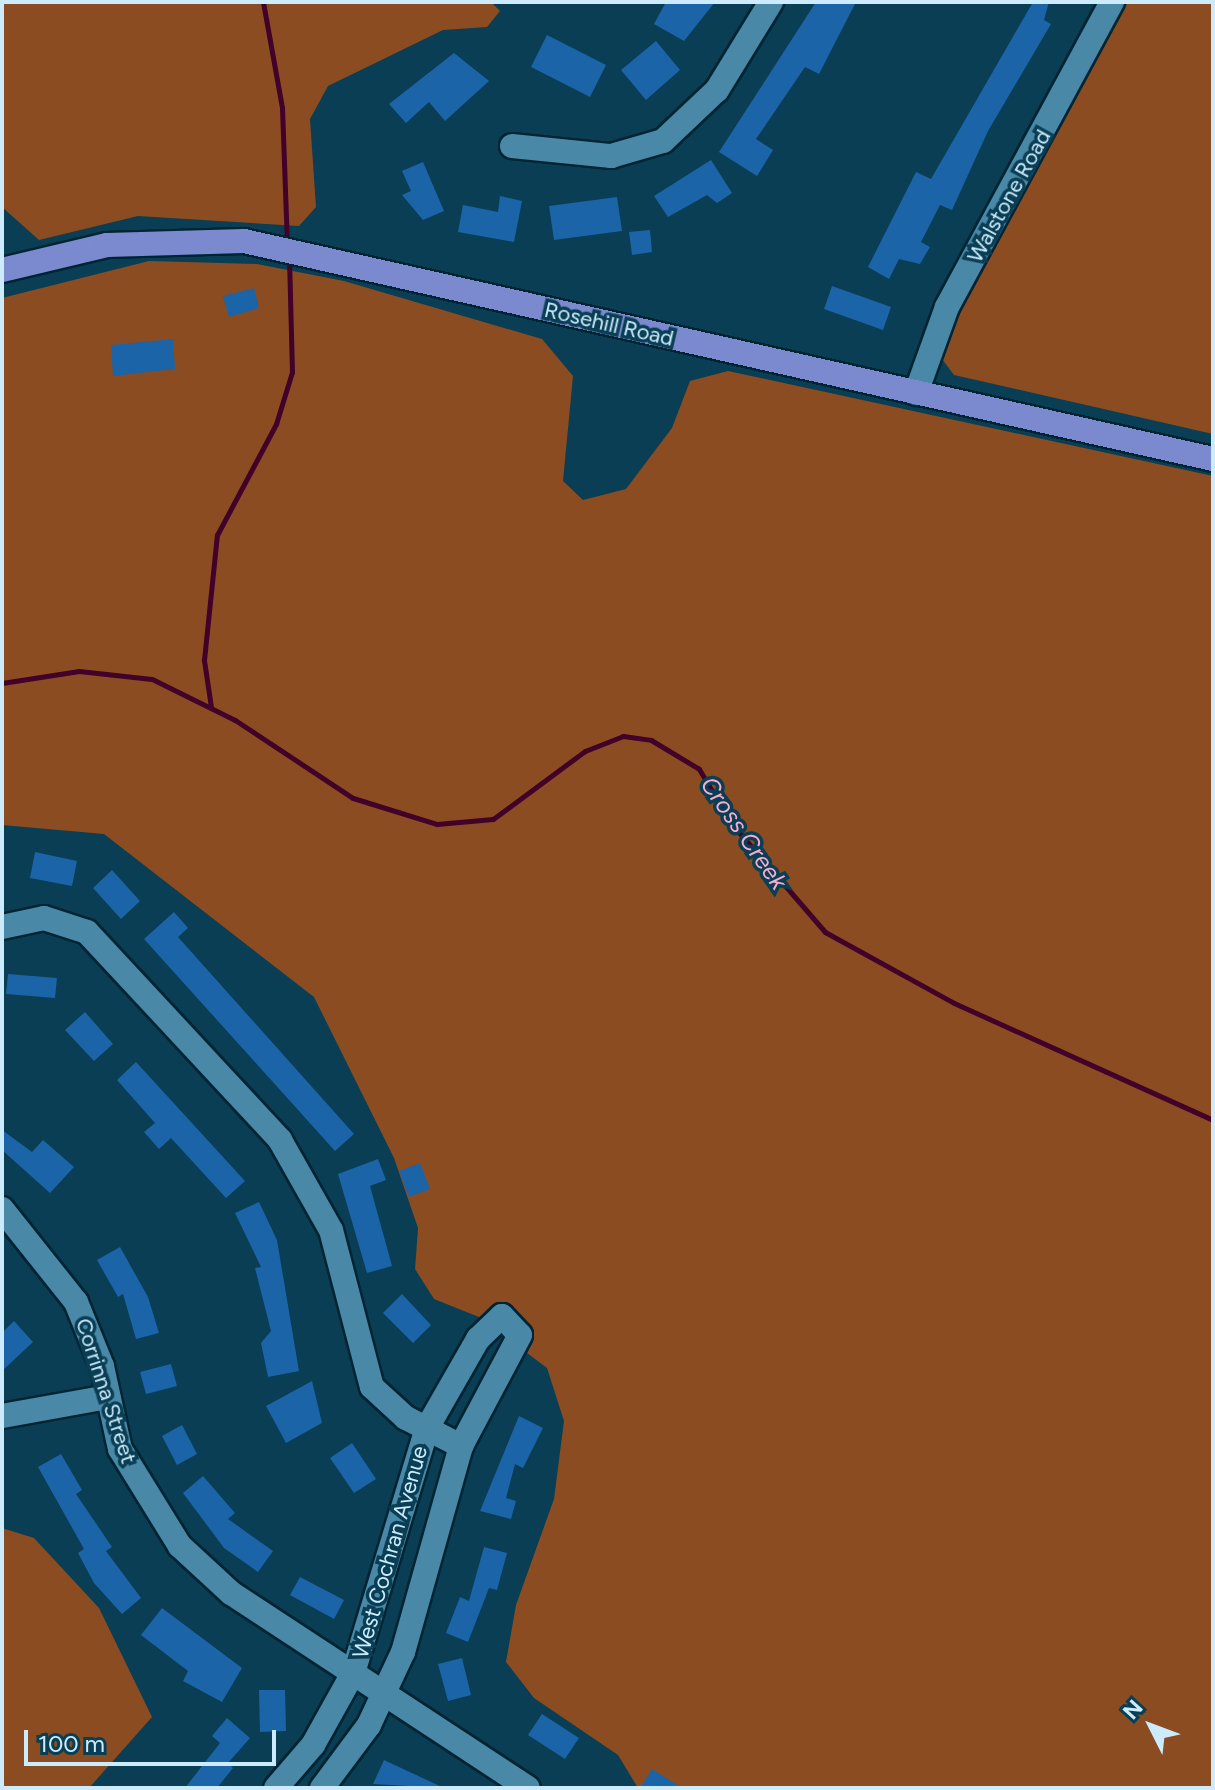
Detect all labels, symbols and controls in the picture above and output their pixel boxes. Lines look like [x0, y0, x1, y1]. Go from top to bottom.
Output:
street label: Walstone Road [962, 125, 1056, 267]
street label: Rosehill Road [542, 296, 676, 352]
water label: Cross Creek [695, 771, 793, 895]
street label: Corrinna Street [70, 1315, 142, 1467]
street label: West Cochran Avenue [347, 1443, 433, 1661]
north arrow [1111, 1686, 1191, 1766]
text: N [1117, 1694, 1149, 1725]
scale bar [28, 1714, 280, 1764]
text: 100 m [38, 1729, 105, 1758]

